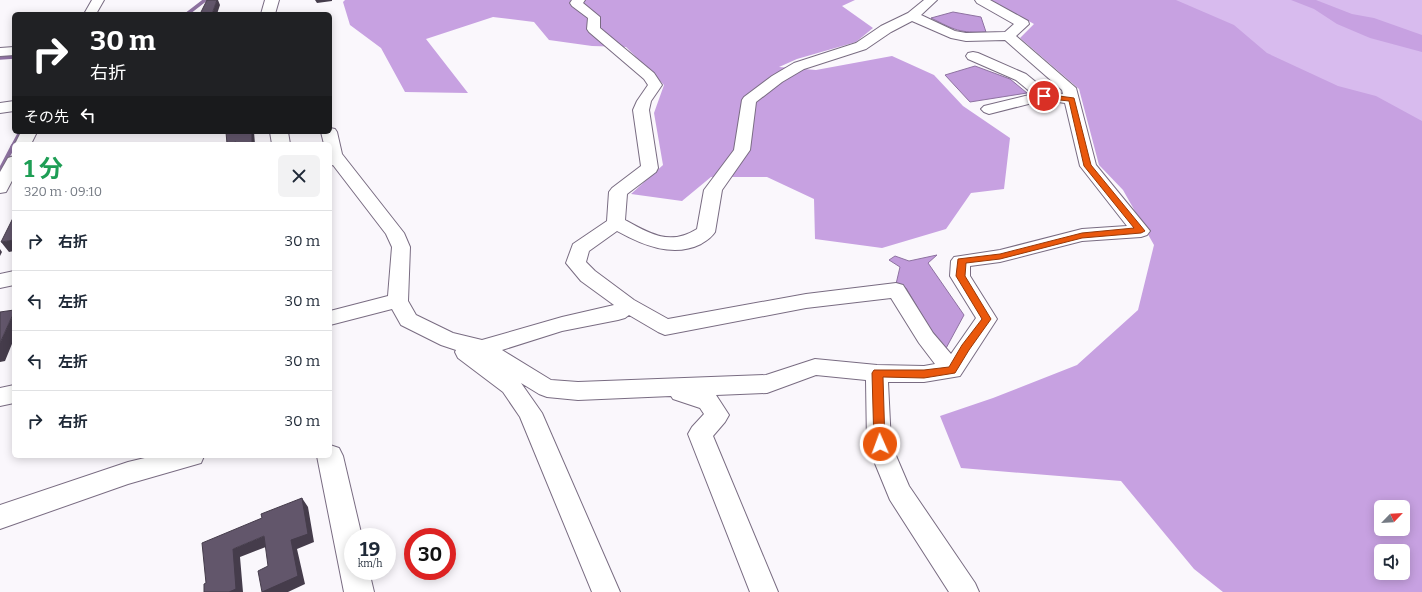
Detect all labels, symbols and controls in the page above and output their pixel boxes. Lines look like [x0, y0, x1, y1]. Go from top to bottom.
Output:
text: 30 m [90, 24, 156, 57]
icon: right [24, 28, 76, 80]
text: 右折 [90, 62, 126, 84]
pin [1027, 79, 1061, 113]
icon: arrive [1033, 85, 1055, 107]
icon: left [77, 104, 99, 126]
text: その先 [24, 108, 69, 126]
text: 1 分 [24, 155, 63, 183]
button: close [278, 155, 320, 197]
text: 320 m · 09:10 [24, 184, 102, 199]
icon: right [24, 230, 46, 252]
text: 30 m [285, 232, 320, 250]
text: 右折 [58, 233, 88, 251]
icon: left [24, 290, 46, 312]
text: 30 m [285, 292, 320, 310]
text: 左折 [58, 293, 88, 311]
icon: left [24, 350, 46, 372]
text: 30 m [285, 352, 320, 370]
text: 左折 [58, 353, 88, 371]
icon: right [24, 410, 46, 432]
text: 30 m [285, 412, 320, 430]
text: 右折 [58, 413, 88, 431]
position arrow [859, 423, 901, 465]
north arrow [1374, 500, 1410, 536]
map controls [1374, 500, 1410, 580]
speed limit sign: 30 [404, 528, 456, 580]
text: 19 [360, 537, 380, 561]
button: sound [1374, 544, 1410, 580]
text: km/h [358, 558, 382, 570]

